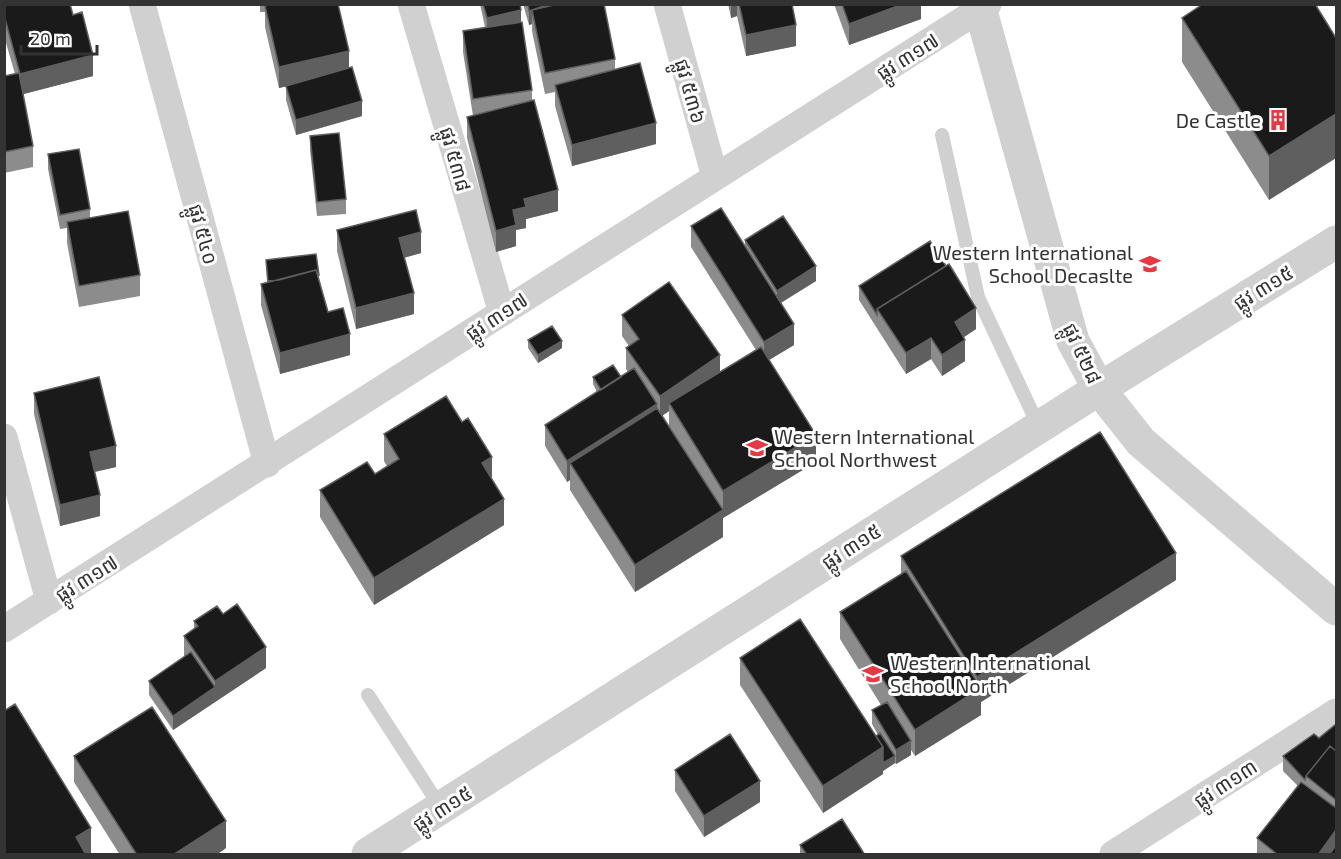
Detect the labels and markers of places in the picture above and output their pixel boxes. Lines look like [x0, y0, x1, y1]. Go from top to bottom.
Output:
place label: De Castle [1176, 108, 1261, 132]
building icon: De Castle [1266, 108, 1290, 132]
place label: Western International School Decaslte [933, 240, 1133, 287]
school or university icon: Western International School Decaslte [1138, 252, 1162, 276]
place label: Western International School Northwest [774, 424, 974, 471]
school or university icon: Western International School Northwest [745, 436, 769, 460]
place label: Western International School North [890, 650, 1090, 697]
school or university icon: Western International School North [861, 662, 885, 686]

